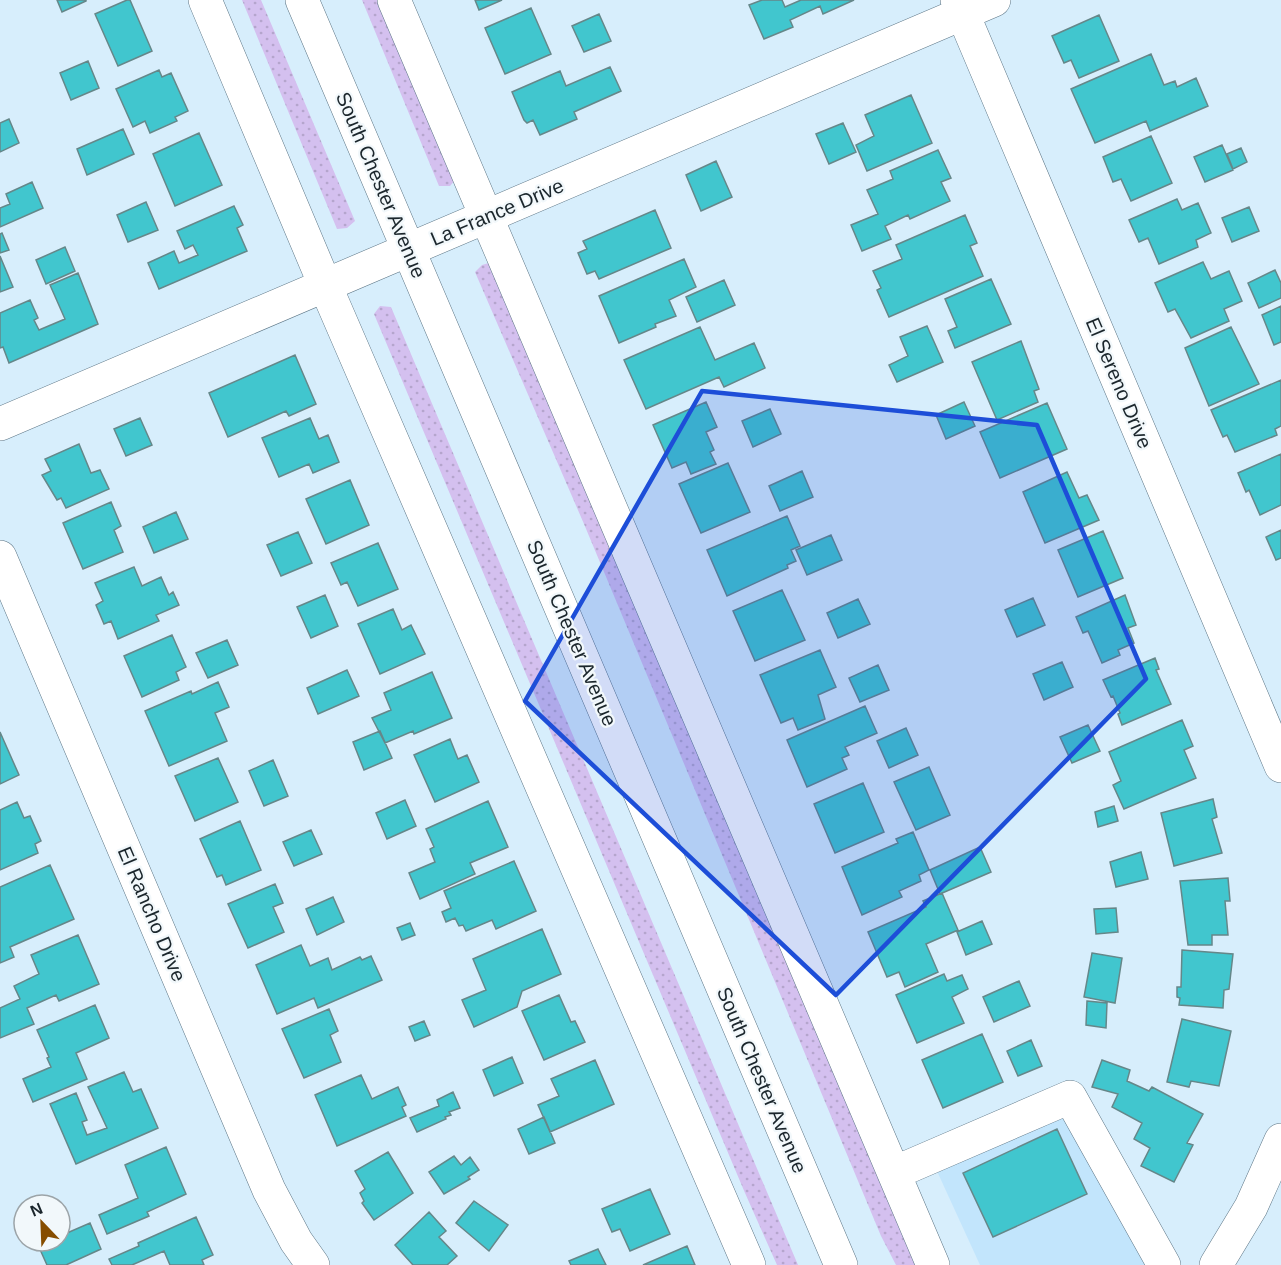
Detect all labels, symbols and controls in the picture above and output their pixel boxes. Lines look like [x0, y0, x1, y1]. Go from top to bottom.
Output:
street label: South Chester Avenue [332, 89, 430, 281]
street label: La France Drive [427, 174, 567, 250]
street label: El Sereno Drive [1082, 314, 1156, 452]
street label: South Chester Avenue [523, 537, 621, 729]
street label: El Rancho Drive [114, 843, 190, 985]
street label: South Chester Avenue [713, 984, 811, 1176]
north arrow [12, 1193, 72, 1253]
text: N [28, 1200, 45, 1220]

